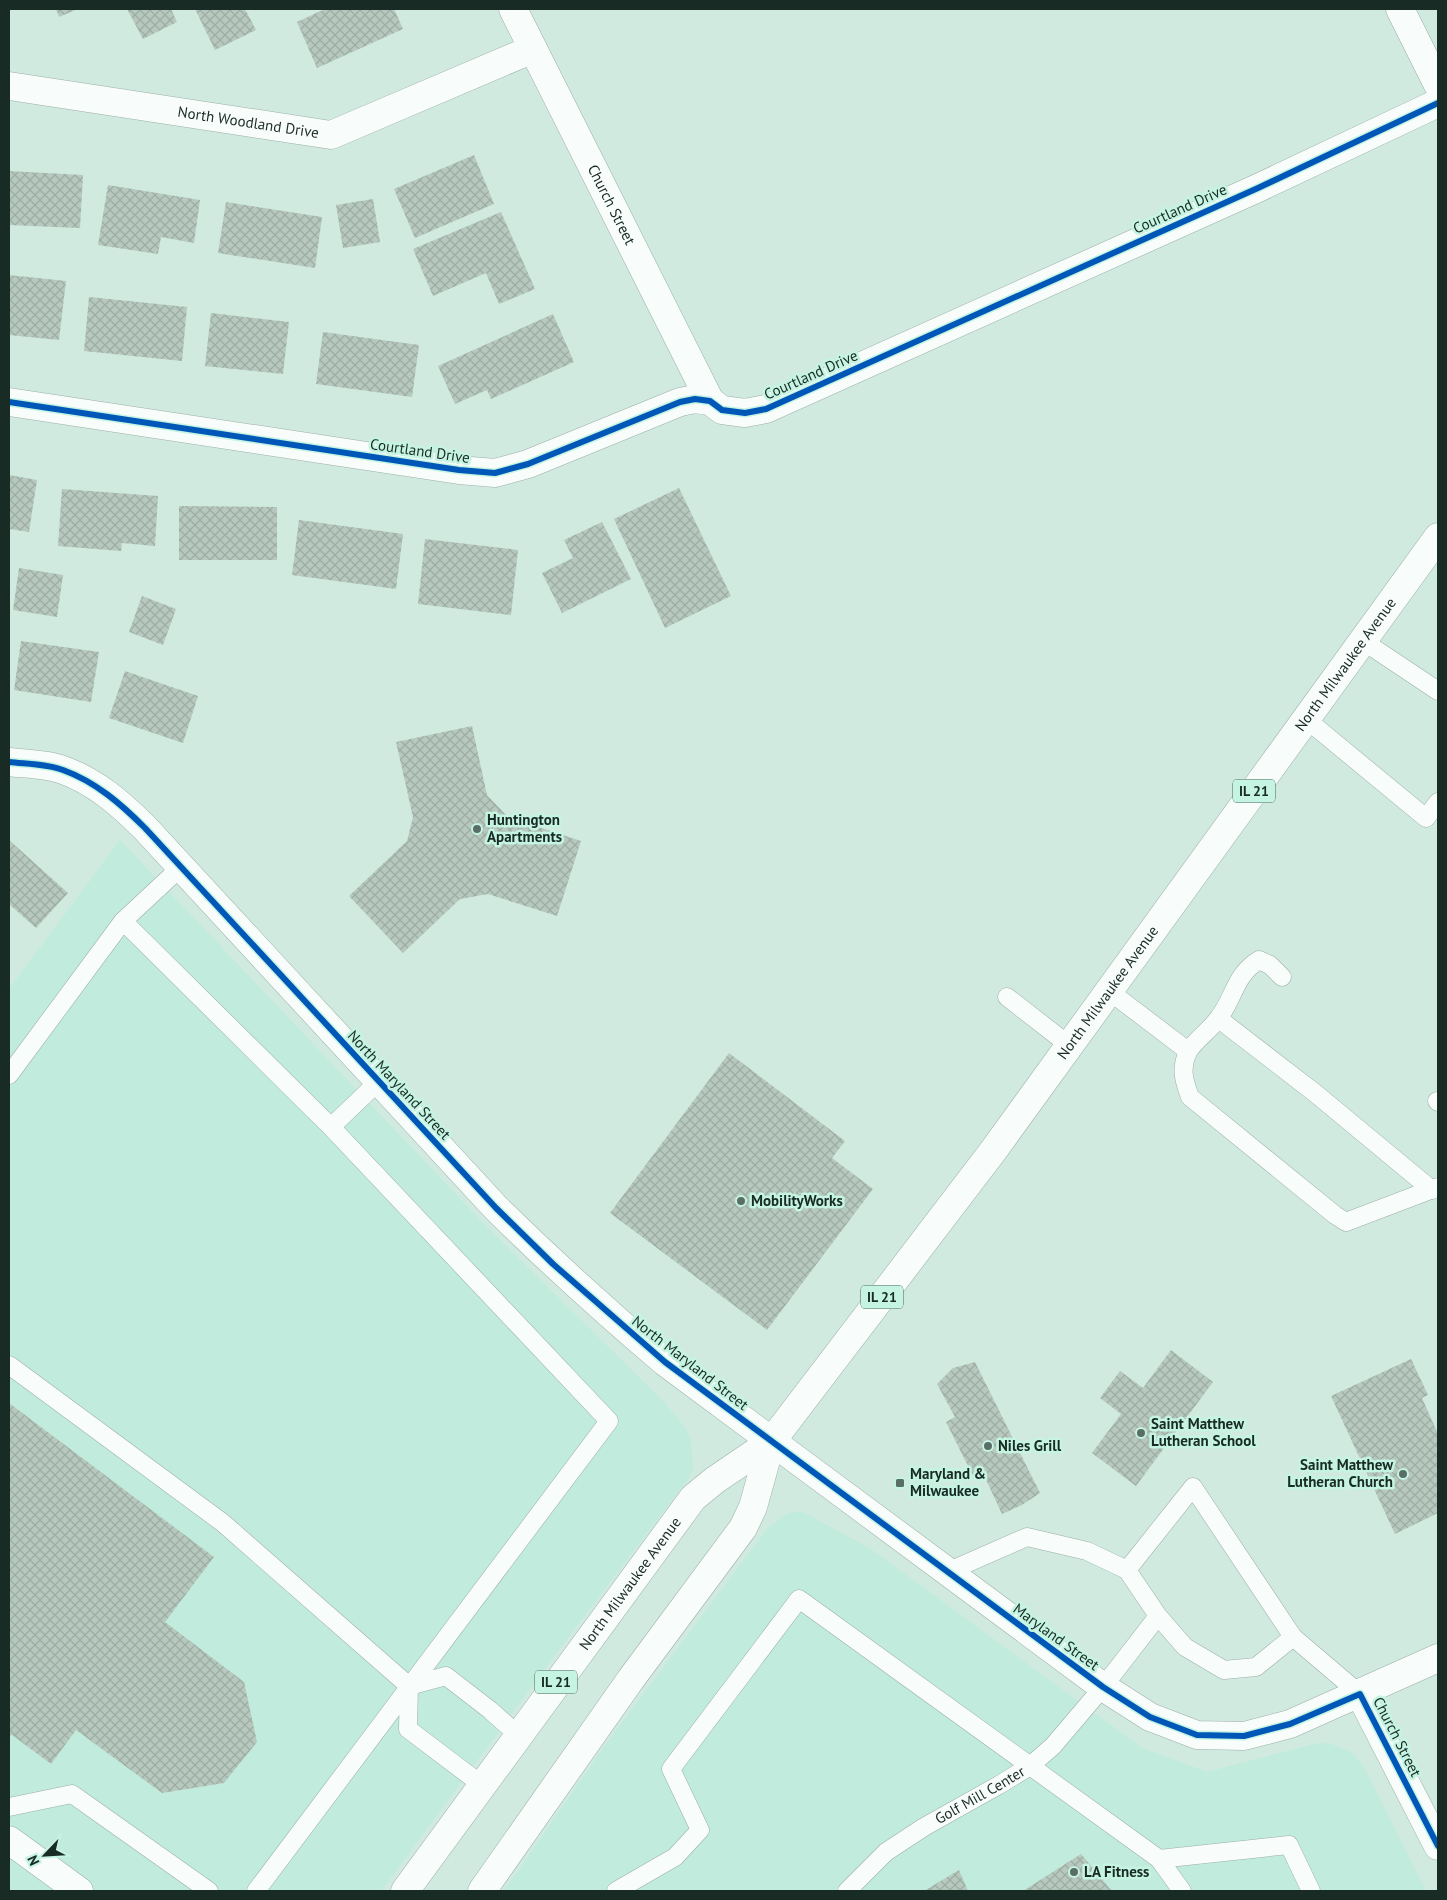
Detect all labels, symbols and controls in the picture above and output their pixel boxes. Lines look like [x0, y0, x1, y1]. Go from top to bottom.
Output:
street label: North Woodland Drive [176, 102, 320, 142]
street label: Church Street [584, 161, 640, 248]
street label: Courtland Drive [1130, 179, 1230, 238]
street label: Courtland Drive [761, 345, 861, 404]
street label: Courtland Drive [369, 434, 471, 467]
street label: North Milwaukee Avenue [1290, 594, 1400, 735]
road number: IL 21 [1233, 779, 1275, 802]
place label: Huntington Apartments [487, 810, 562, 846]
marker: Huntington Apartments [471, 823, 483, 835]
street label: North Milwaukee Avenue [1053, 922, 1162, 1063]
street label: North Maryland Street [344, 1026, 455, 1143]
place label: MobilityWorks [751, 1191, 843, 1210]
marker: MobilityWorks [735, 1195, 747, 1207]
road number: IL 21 [861, 1285, 903, 1308]
street label: North Maryland Street [628, 1311, 752, 1414]
place label: Saint Matthew Lutheran School [1151, 1414, 1256, 1450]
marker: Saint Matthew Lutheran School [1135, 1427, 1147, 1439]
place label: Niles Grill [998, 1436, 1062, 1455]
marker: Niles Grill [982, 1440, 994, 1452]
place label: Saint Matthew Lutheran Church [1287, 1455, 1393, 1491]
place label: Maryland & Milwaukee [910, 1464, 986, 1500]
marker: Saint Matthew Lutheran Church [1397, 1468, 1409, 1480]
marker: Maryland & Milwaukee [894, 1477, 906, 1489]
street label: North Milwaukee Avenue [575, 1513, 685, 1654]
street label: Maryland Street [1010, 1599, 1103, 1674]
road number: IL 21 [535, 1670, 577, 1694]
street label: Church Street [1369, 1694, 1426, 1780]
street label: Golf Mill Center [931, 1761, 1028, 1828]
north arrow [20, 1830, 70, 1880]
text: N [23, 1853, 43, 1868]
place label: LA Fitness [1084, 1862, 1149, 1881]
marker: LA Fitness [1068, 1866, 1080, 1878]

